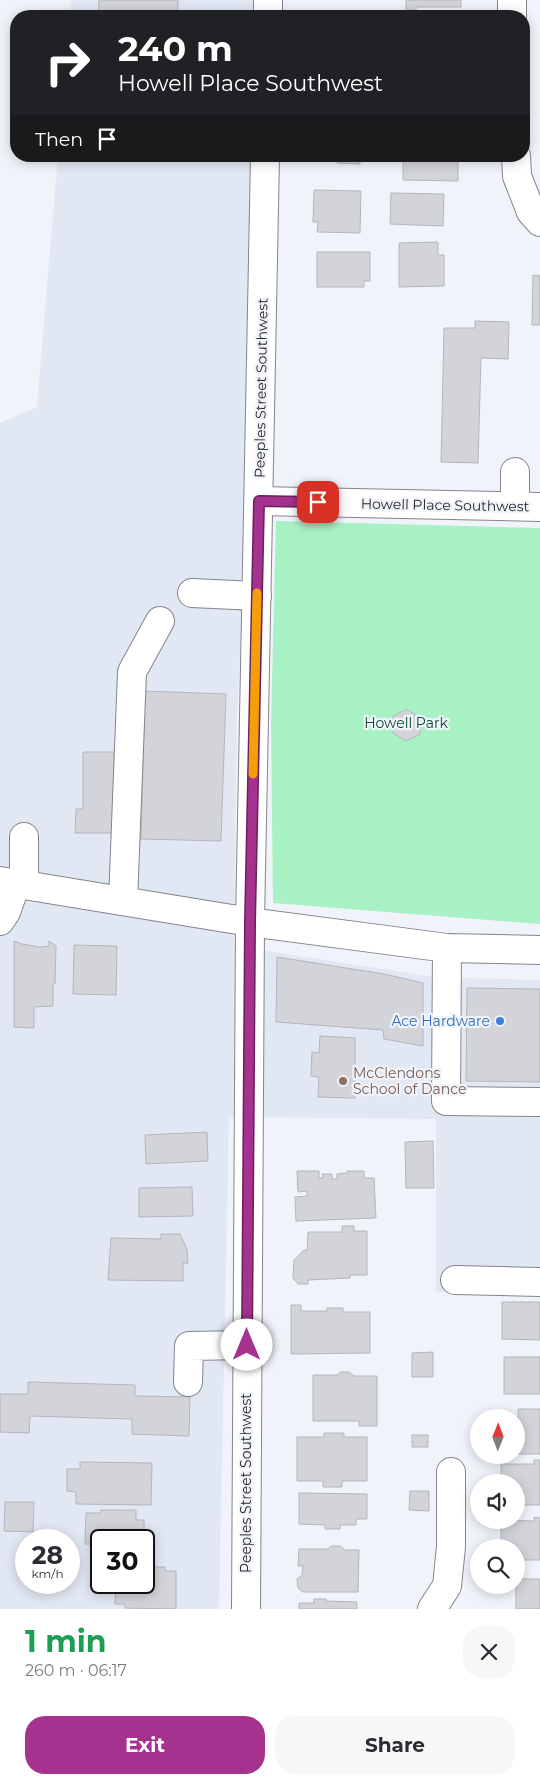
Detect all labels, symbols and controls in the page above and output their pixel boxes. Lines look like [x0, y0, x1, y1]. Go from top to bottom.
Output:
text: 240 m [118, 27, 233, 70]
icon: right [35, 30, 100, 95]
text: Howell Place Southwest [118, 70, 383, 97]
icon: arrive [93, 125, 121, 153]
text: Then [35, 128, 83, 151]
street label: Peeples Street Southwest [250, 298, 272, 478]
pin [297, 481, 339, 523]
icon: arrive [304, 488, 332, 516]
street label: Howell Place Southwest [361, 495, 530, 515]
park label: Howell Park [364, 714, 448, 732]
place label: Ace Hardware [391, 1012, 490, 1030]
marker: Ace Hardware [494, 1015, 506, 1027]
place label: McClendons School of Dance [353, 1064, 467, 1098]
marker: McClendons School of Dance [337, 1075, 349, 1087]
position arrow [220, 1318, 272, 1370]
street label: Peeples Street Southwest [237, 1393, 255, 1573]
north arrow [470, 1409, 525, 1464]
map controls [470, 1409, 525, 1594]
button: sound [470, 1474, 525, 1529]
speed limit sign: 30 [90, 1529, 155, 1594]
button: search [470, 1539, 525, 1594]
text: 28 [32, 1540, 63, 1570]
text: km/h [31, 1566, 64, 1581]
text: 1 min [25, 1623, 106, 1660]
button: close [463, 1626, 515, 1678]
text: 260 m · 06:17 [25, 1661, 127, 1680]
button: Exit [25, 1716, 265, 1774]
button: Share [275, 1716, 515, 1774]

